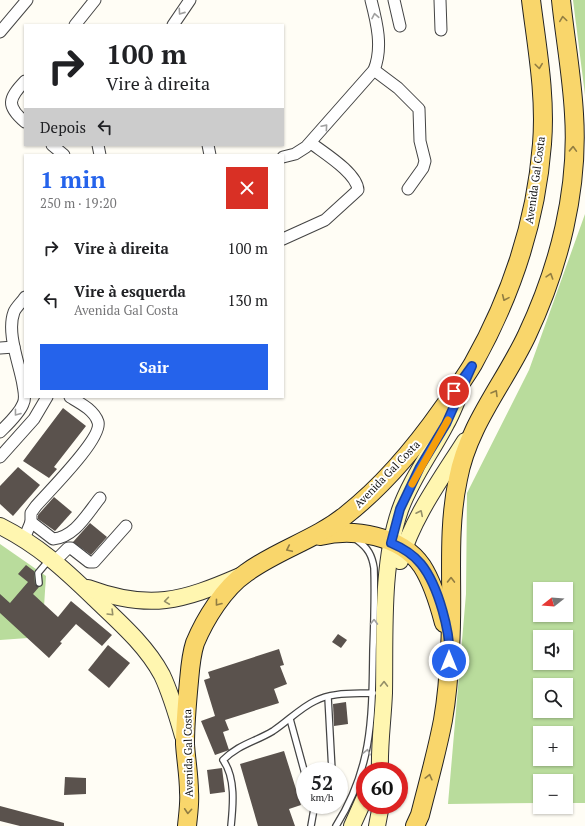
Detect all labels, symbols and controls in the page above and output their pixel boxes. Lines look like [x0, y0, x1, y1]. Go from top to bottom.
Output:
one-way arrow [179, 8, 186, 15]
one-way arrow [371, 13, 379, 19]
one-way arrow [559, 16, 568, 22]
text: 100 m [106, 35, 187, 72]
icon: right [40, 40, 92, 92]
one-way arrow [534, 63, 543, 70]
text: Vire à direita [106, 71, 210, 95]
icon: left [94, 116, 116, 138]
text: Depois [40, 117, 86, 137]
one-way arrow [320, 124, 327, 131]
street label: Avenida Gal Costa [522, 135, 548, 225]
one-way arrow [569, 146, 578, 152]
text: 1 min [40, 163, 106, 195]
button: close [226, 167, 268, 209]
text: 250 m · 19:20 [40, 194, 117, 212]
icon: right [40, 237, 62, 259]
text: Vire à direita [74, 238, 169, 258]
text: 100 m [227, 238, 268, 258]
one-way arrow [546, 273, 554, 280]
text: Vire à esquerda [74, 281, 186, 301]
icon: left [40, 289, 62, 311]
text: 130 m [227, 290, 268, 310]
one-way arrow [502, 295, 510, 302]
text: Avenida Gal Costa [74, 301, 178, 319]
button: Sair [40, 344, 268, 390]
pin [437, 374, 471, 408]
icon: arrive [443, 380, 465, 402]
one-way arrow [490, 390, 497, 397]
one-way arrow [14, 408, 21, 416]
street label: Avenida Gal Costa [351, 437, 423, 511]
one-way arrow [416, 510, 423, 517]
one-way arrow [286, 544, 293, 552]
one-way arrow [447, 577, 455, 583]
north arrow [533, 582, 573, 622]
map controls [533, 582, 573, 814]
one-way arrow [164, 596, 170, 605]
one-way arrow [215, 599, 222, 606]
one-way arrow [106, 609, 114, 616]
one-way arrow [370, 619, 378, 625]
button: sound [533, 630, 573, 670]
position arrow [428, 640, 470, 682]
button: search [533, 678, 573, 718]
one-way arrow [380, 681, 388, 687]
street label: Avenida Gal Costa [180, 708, 196, 797]
button: + [533, 726, 573, 766]
one-way arrow [362, 749, 370, 755]
speed limit sign: 60 [356, 762, 408, 814]
text: 52 [311, 769, 333, 796]
one-way arrow [425, 773, 433, 780]
button: − [533, 774, 573, 814]
text: km/h [310, 791, 334, 804]
one-way arrow [184, 808, 193, 814]

